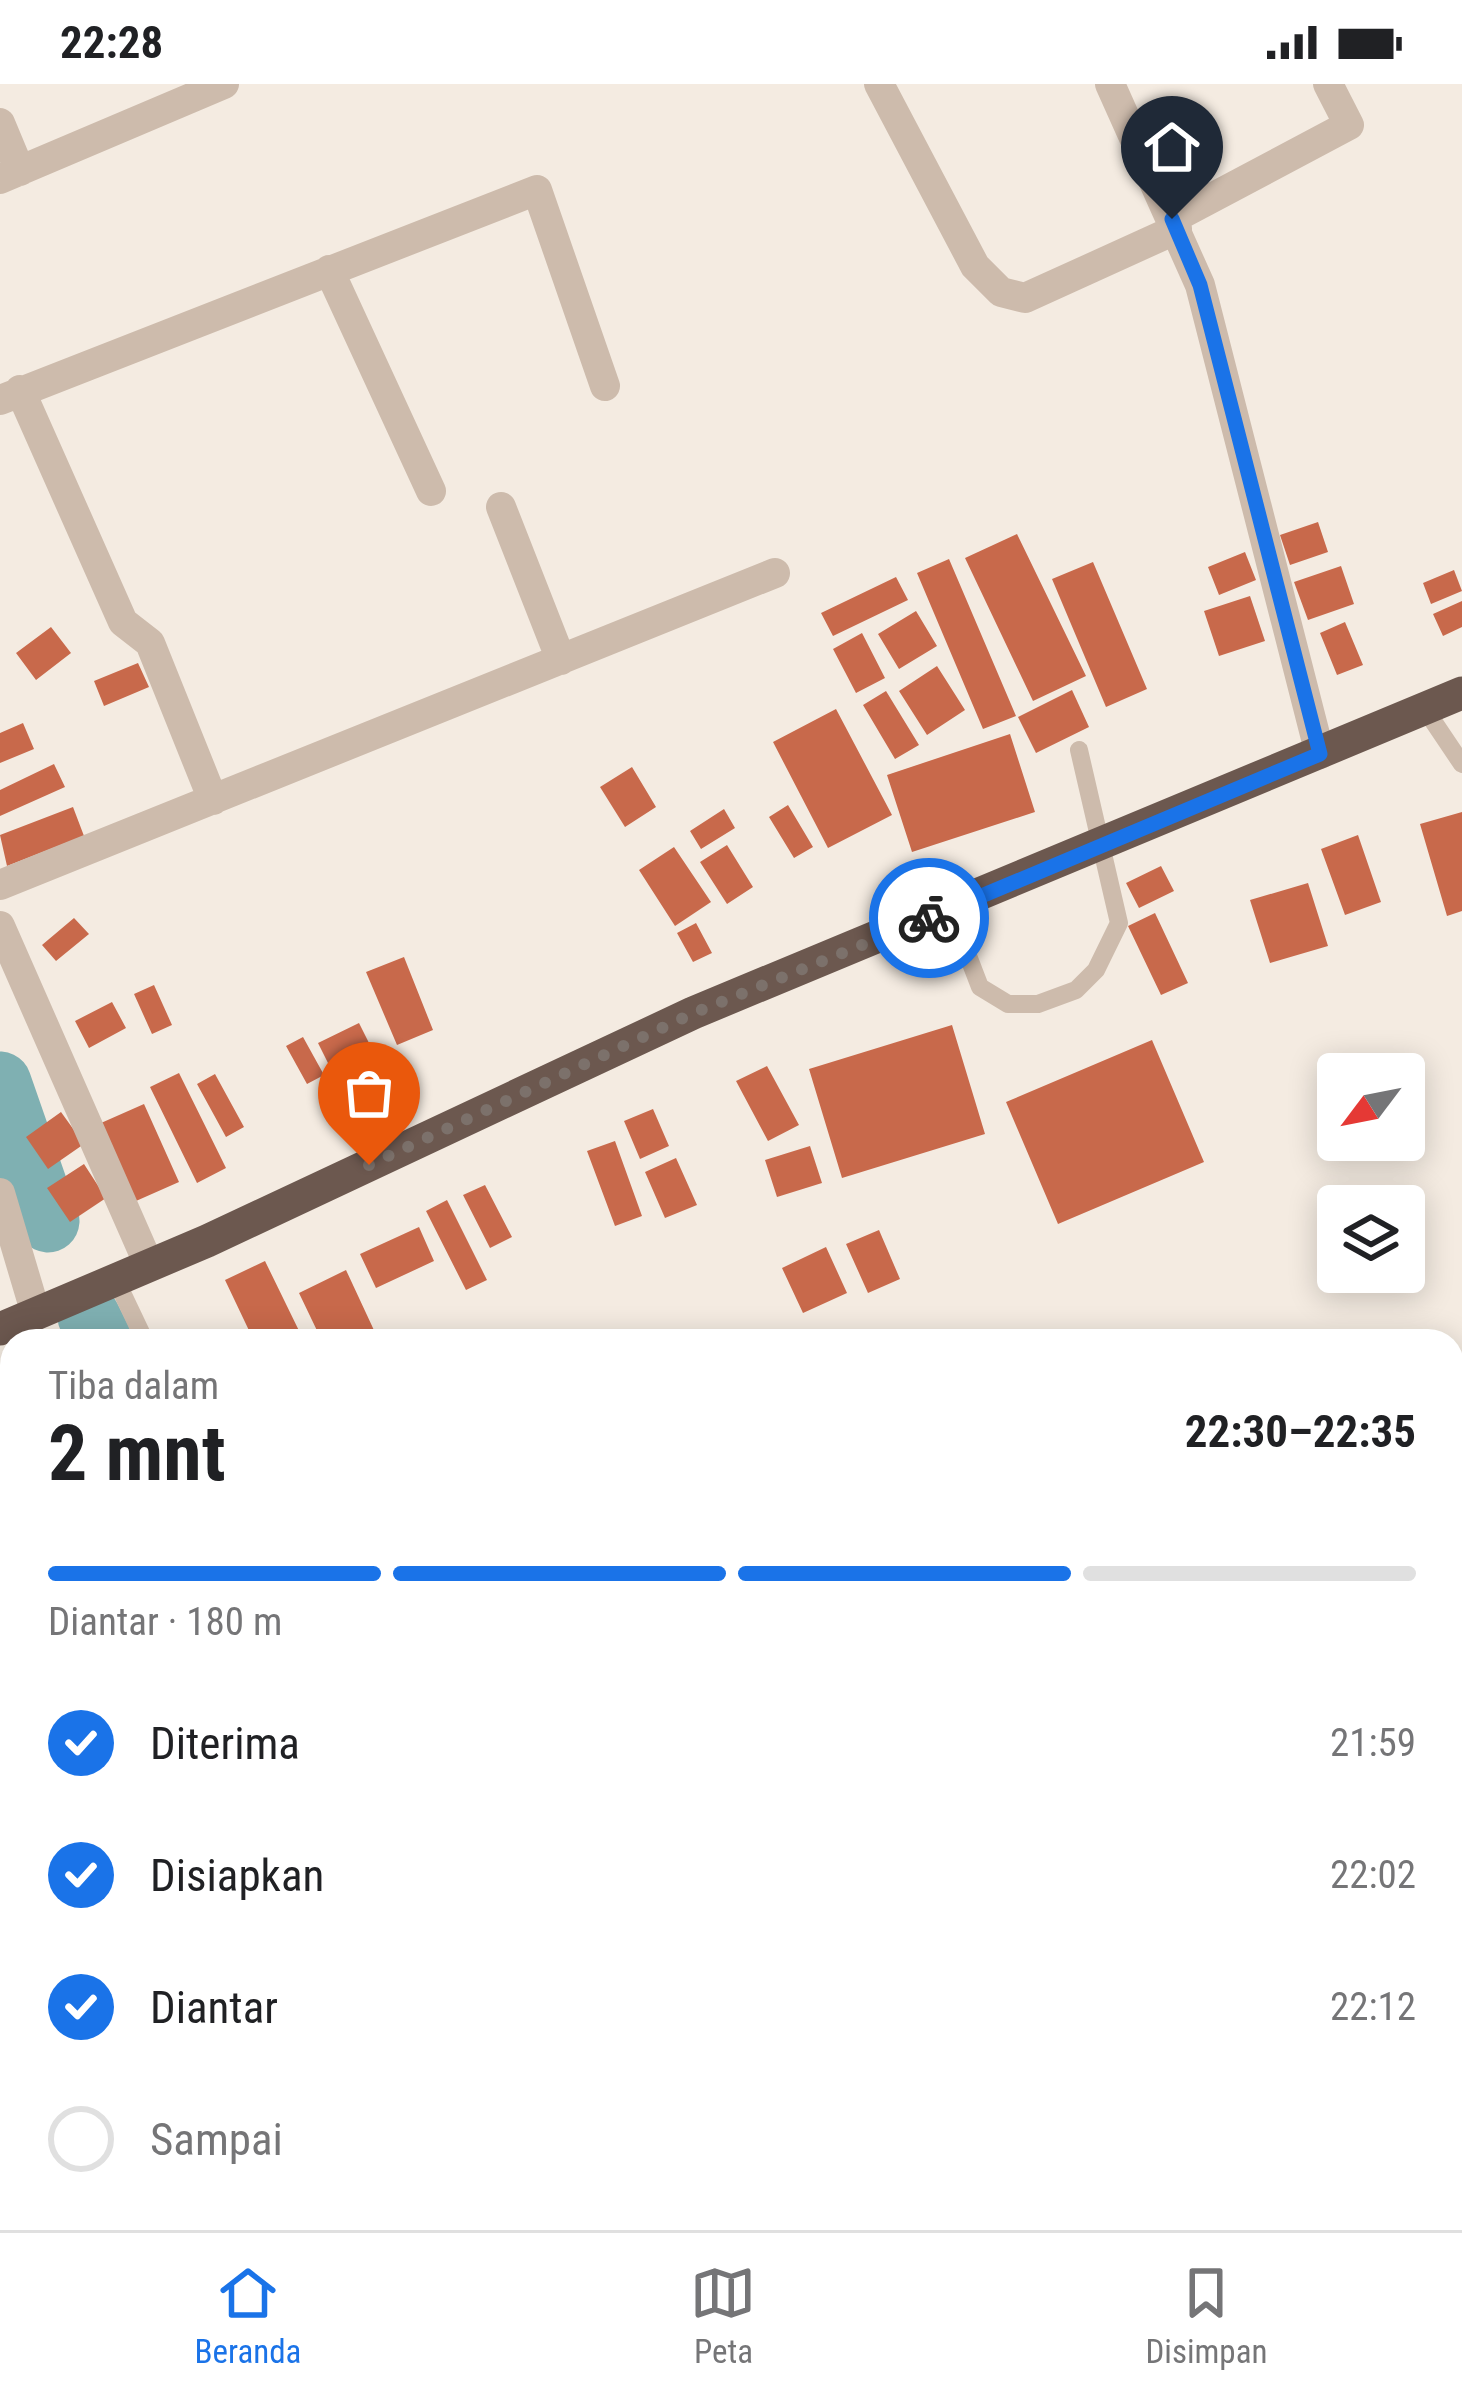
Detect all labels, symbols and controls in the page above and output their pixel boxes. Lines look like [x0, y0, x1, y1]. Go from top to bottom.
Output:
text: 22:28 [60, 16, 163, 69]
pin [1121, 96, 1223, 219]
icon: home [1139, 114, 1205, 180]
courier [869, 858, 989, 978]
icon: bike [896, 885, 962, 951]
pin [318, 1042, 420, 1165]
north arrow [1317, 1053, 1425, 1161]
map controls [1317, 1053, 1425, 1293]
icon: bag [336, 1060, 402, 1126]
button: layers [1317, 1185, 1425, 1293]
text: Tiba dalam [48, 1363, 219, 1409]
text: 22:30–22:35 [1185, 1405, 1416, 1458]
text: 2 mnt [48, 1408, 226, 1499]
text: Diantar · 180 m [48, 1599, 282, 1645]
icon: check [48, 1710, 114, 1776]
text: Diterima [150, 1717, 300, 1770]
text: 21:59 [1330, 1720, 1416, 1766]
icon: check [48, 1842, 114, 1908]
text: Disiapkan [150, 1849, 324, 1902]
text: 22:02 [1330, 1852, 1416, 1898]
icon: check [48, 1974, 114, 2040]
text: Diantar [150, 1981, 278, 2034]
text: 22:12 [1330, 1984, 1416, 2030]
text: Sampai [150, 2113, 283, 2166]
tab: Beranda [195, 2260, 301, 2371]
tab: Peta [690, 2260, 756, 2371]
tab: Disimpan [1145, 2260, 1267, 2371]

